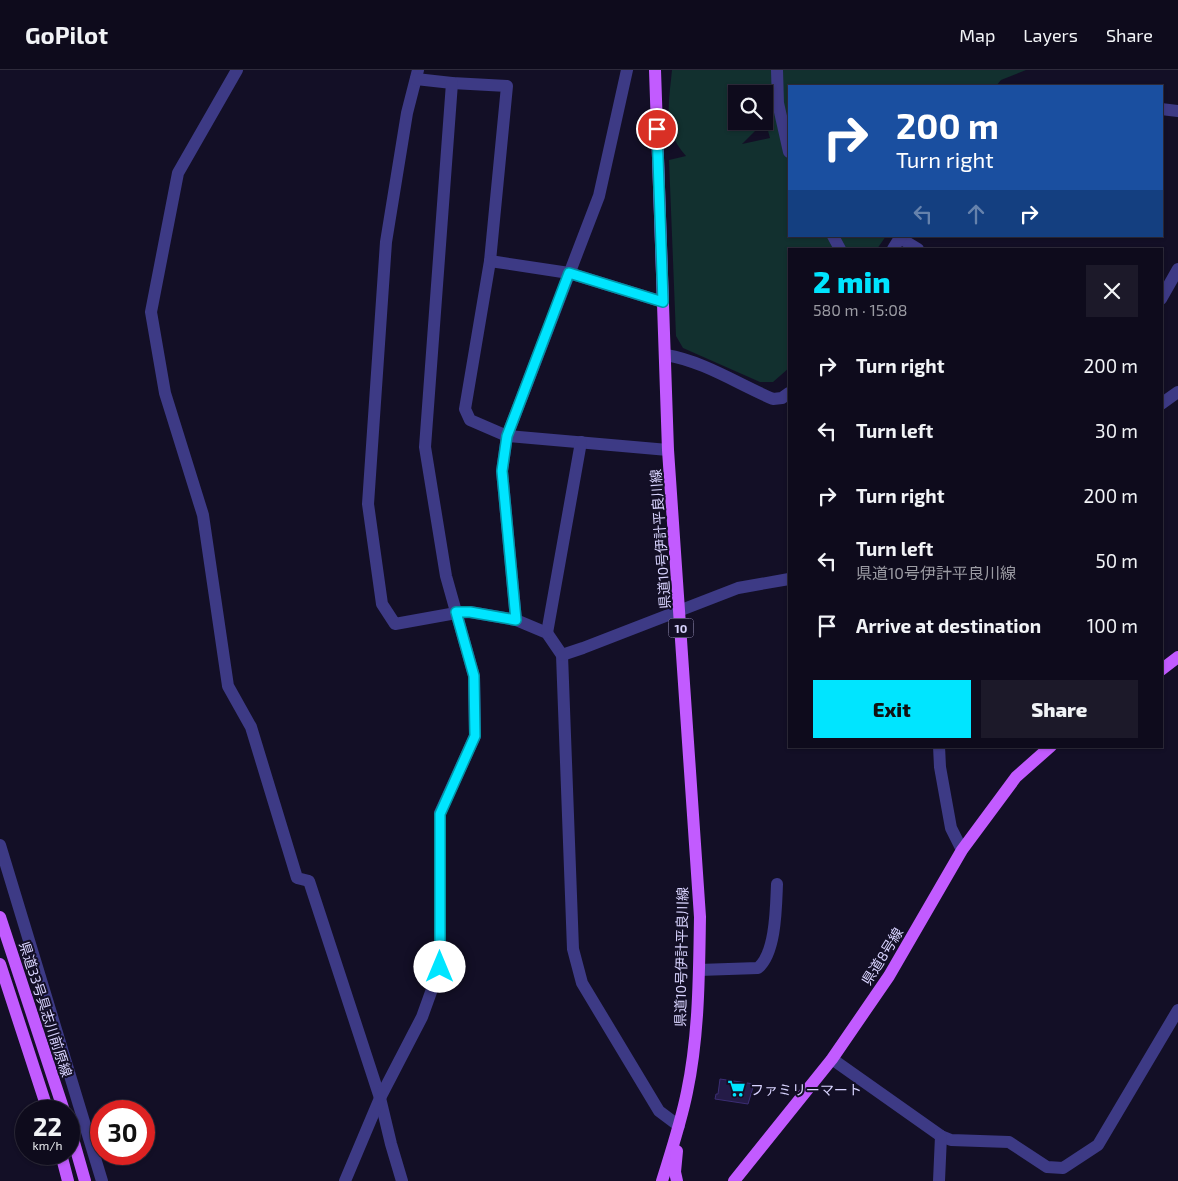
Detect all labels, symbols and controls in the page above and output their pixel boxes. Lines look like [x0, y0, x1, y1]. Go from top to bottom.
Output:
text: GoPilot [25, 20, 108, 49]
text: Map [959, 24, 995, 46]
text: Layers [1023, 24, 1078, 46]
text: Share [1106, 24, 1153, 46]
map controls [728, 85, 773, 130]
button: search [728, 85, 773, 130]
text: 200 m [896, 104, 999, 146]
icon: right [813, 105, 878, 170]
pin [636, 108, 678, 150]
icon: arrive [643, 115, 671, 143]
text: Turn right [896, 146, 994, 172]
icon: left [909, 200, 937, 228]
icon: ahead [962, 200, 990, 228]
icon: right [1015, 200, 1043, 228]
text: 2 min [813, 263, 891, 299]
button: close [1086, 265, 1138, 317]
text: 580 m · 15:08 [813, 300, 908, 319]
icon: right [813, 352, 841, 380]
text: Turn right [856, 354, 944, 377]
text: 200 m [1084, 354, 1138, 377]
icon: left [813, 417, 841, 445]
text: Turn left [856, 419, 933, 442]
text: 30 m [1095, 419, 1138, 442]
street label: 県道10号伊計平良川線 [647, 469, 673, 609]
icon: right [813, 482, 841, 510]
text: Turn right [856, 484, 944, 507]
text: 200 m [1084, 484, 1138, 507]
text: Turn left [856, 537, 933, 560]
icon: left [813, 547, 841, 575]
text: 50 m [1095, 549, 1138, 572]
text: 県道10号伊計平良川線 [856, 563, 1016, 582]
icon: arrive [813, 612, 841, 640]
text: Arrive at destination [856, 614, 1041, 637]
text: 100 m [1087, 614, 1138, 637]
road number: 10 [668, 618, 694, 638]
button: Exit [813, 680, 971, 738]
button: Share [981, 680, 1138, 738]
street label: 県道10号伊計平良川線 [671, 887, 691, 1027]
street label: 県道8号線 [858, 924, 906, 988]
street label: 県道33号具志川前原線 [16, 939, 76, 1079]
position arrow [413, 940, 465, 992]
supermarket icon: ファミリーマート [726, 1079, 746, 1099]
place label: ファミリーマート [750, 1081, 862, 1098]
speed limit sign: 30 [90, 1100, 155, 1165]
text: 22 [33, 1111, 62, 1141]
text: km/h [33, 1138, 62, 1152]

